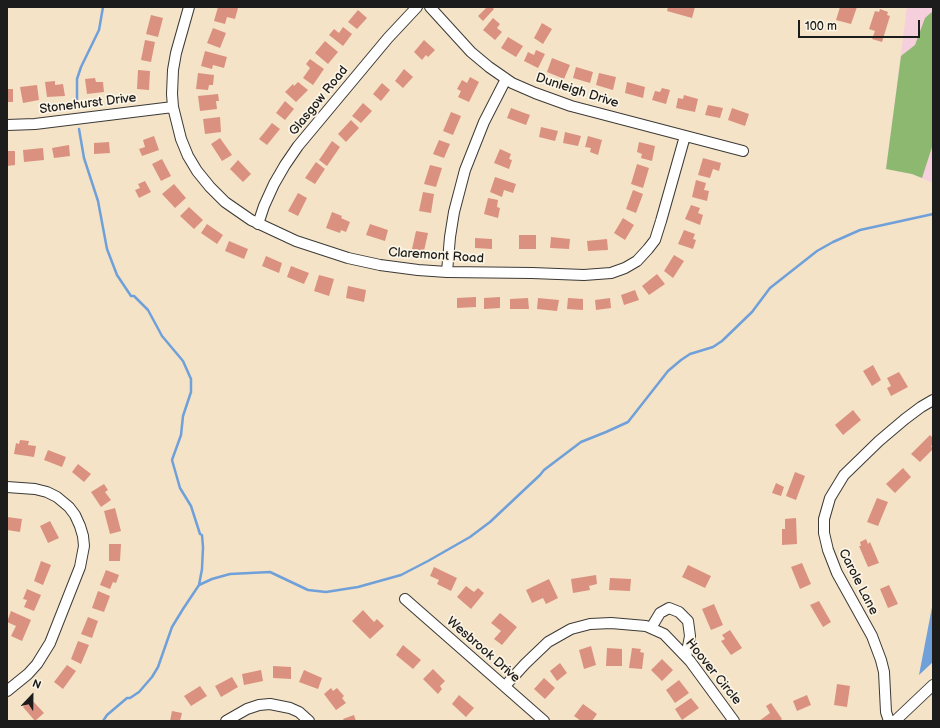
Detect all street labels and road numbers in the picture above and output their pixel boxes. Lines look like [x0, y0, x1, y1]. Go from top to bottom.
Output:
street label: Glasgow Road [286, 63, 352, 139]
street label: Dunleigh Drive [534, 70, 620, 112]
street label: Stonehurst Drive [39, 90, 137, 118]
street label: Claremont Road [388, 245, 484, 267]
street label: Carole Lane [835, 546, 881, 618]
street label: Wesbrook Drive [443, 614, 523, 686]
street label: Hoover Circle [682, 636, 744, 708]

